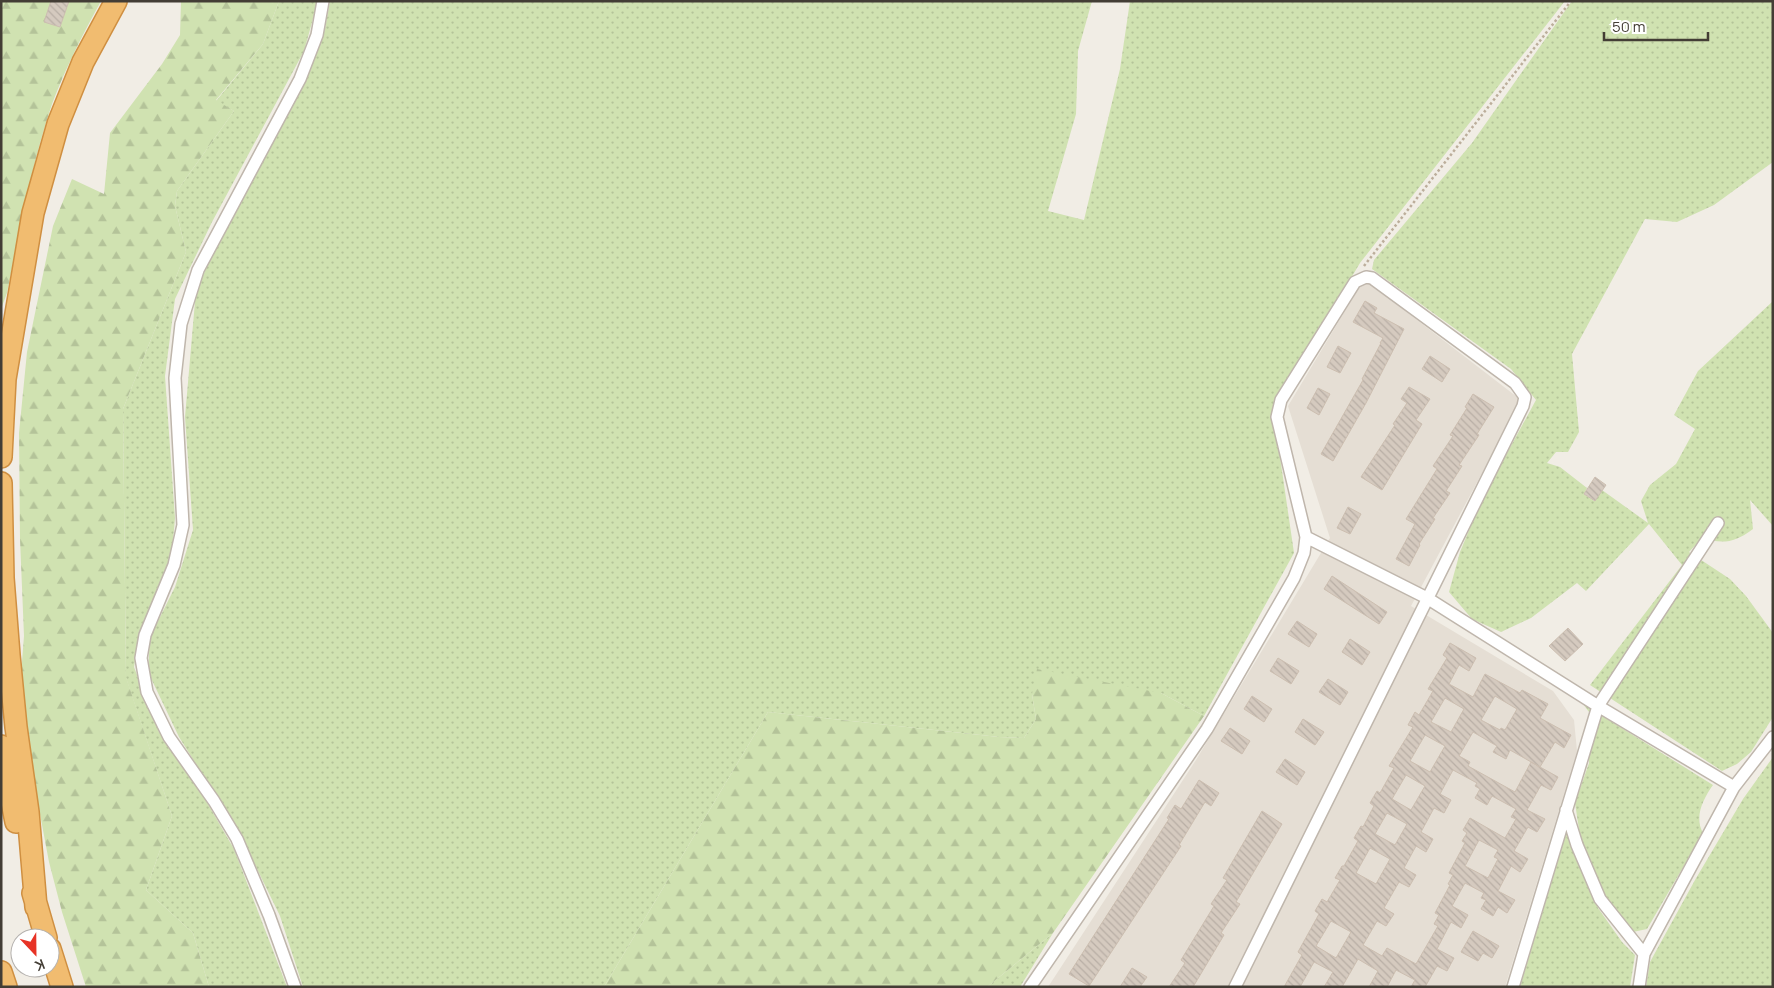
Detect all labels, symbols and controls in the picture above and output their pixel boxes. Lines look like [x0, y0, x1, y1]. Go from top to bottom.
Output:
scale bar [1604, 10, 1708, 42]
text: 50 m [1612, 16, 1646, 37]
north arrow [10, 928, 60, 978]
text: K [31, 955, 48, 976]

